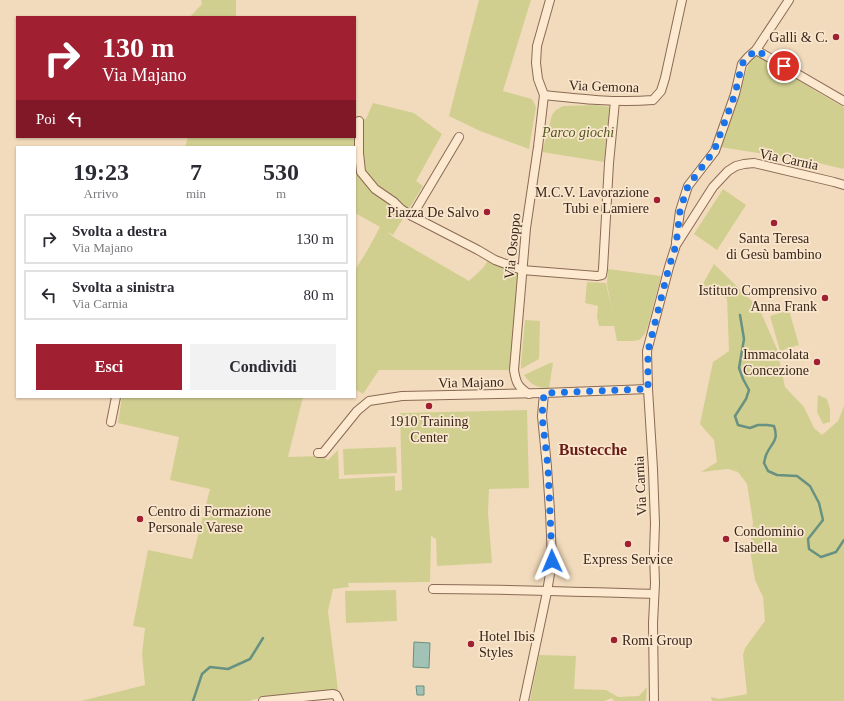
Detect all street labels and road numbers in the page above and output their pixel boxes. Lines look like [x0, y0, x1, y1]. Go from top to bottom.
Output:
street label: Via Gemona [569, 78, 640, 95]
street label: Via Carnia [758, 146, 821, 173]
street label: Via Osoppo [502, 212, 523, 280]
street label: Via Majano [438, 374, 504, 391]
street label: Via Carnia [631, 455, 650, 516]

